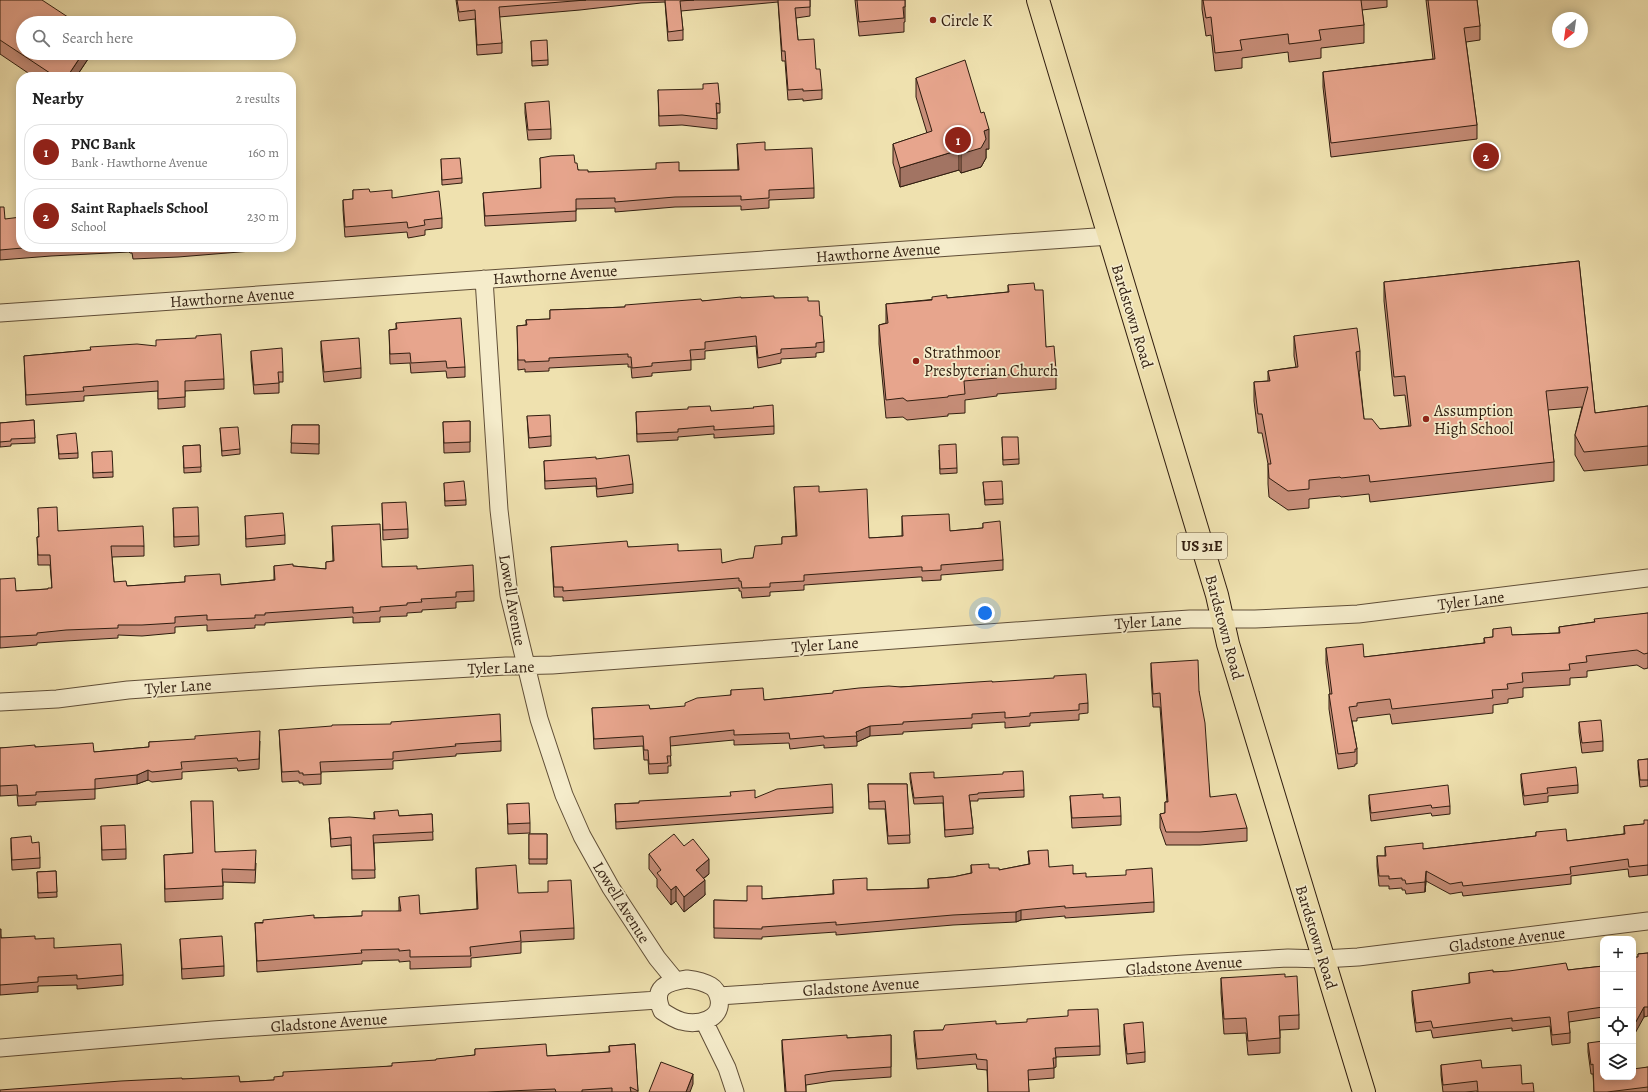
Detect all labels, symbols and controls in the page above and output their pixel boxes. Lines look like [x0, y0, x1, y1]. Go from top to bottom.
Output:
place label: Circle K [941, 10, 992, 32]
north arrow [1552, 12, 1588, 48]
marker: Circle K [928, 15, 938, 25]
search box [16, 16, 296, 60]
icon: search [30, 27, 52, 49]
text: Search here [62, 28, 133, 48]
text: Nearby [32, 87, 83, 110]
text: 2 results [236, 90, 280, 107]
pin: 1 [945, 125, 971, 155]
text: PNC Bank [71, 134, 135, 154]
pin: 2 [1473, 141, 1499, 171]
text: 1 [44, 144, 48, 161]
text: 160 m [248, 144, 279, 161]
text: Bank · Hawthorne Avenue [71, 154, 208, 171]
text: Saint Raphaels School [71, 198, 208, 218]
text: 2 [43, 208, 49, 225]
text: 230 m [247, 208, 279, 225]
text: School [71, 218, 106, 235]
street label: Hawthorne Avenue [815, 238, 941, 268]
street label: Hawthorne Avenue [492, 260, 618, 290]
street label: Bardstown Road [1106, 262, 1158, 371]
street label: Hawthorne Avenue [169, 283, 295, 313]
place label: Strathmoor Presbyterian Church [924, 342, 1059, 382]
marker: Strathmoor Presbyterian Church [911, 356, 921, 366]
place label: Assumption High School [1433, 400, 1514, 440]
marker: Assumption High School [1421, 414, 1431, 424]
road number: US 31E [1177, 533, 1227, 559]
street label: Lowell Avenue [493, 553, 531, 648]
street label: Bardstown Road [1199, 572, 1249, 682]
street label: Tyler Lane [1437, 586, 1506, 616]
your location [975, 603, 995, 623]
street label: Tyler Lane [1114, 609, 1182, 635]
street label: Tyler Lane [791, 632, 859, 658]
street label: Tyler Lane [467, 656, 535, 680]
street label: Tyler Lane [144, 674, 212, 700]
street label: Lowell Avenue [587, 857, 655, 948]
street label: Bardstown Road [1290, 883, 1342, 992]
street label: Gladstone Avenue [1448, 922, 1566, 958]
map controls [1600, 936, 1636, 1080]
button: + [1600, 936, 1636, 972]
street label: Gladstone Avenue [1125, 951, 1243, 981]
street label: Gladstone Avenue [802, 972, 920, 1002]
button: − [1600, 972, 1636, 1008]
street label: Gladstone Avenue [270, 1008, 388, 1038]
button: locate [1600, 1008, 1636, 1044]
button: layers [1600, 1044, 1636, 1080]

